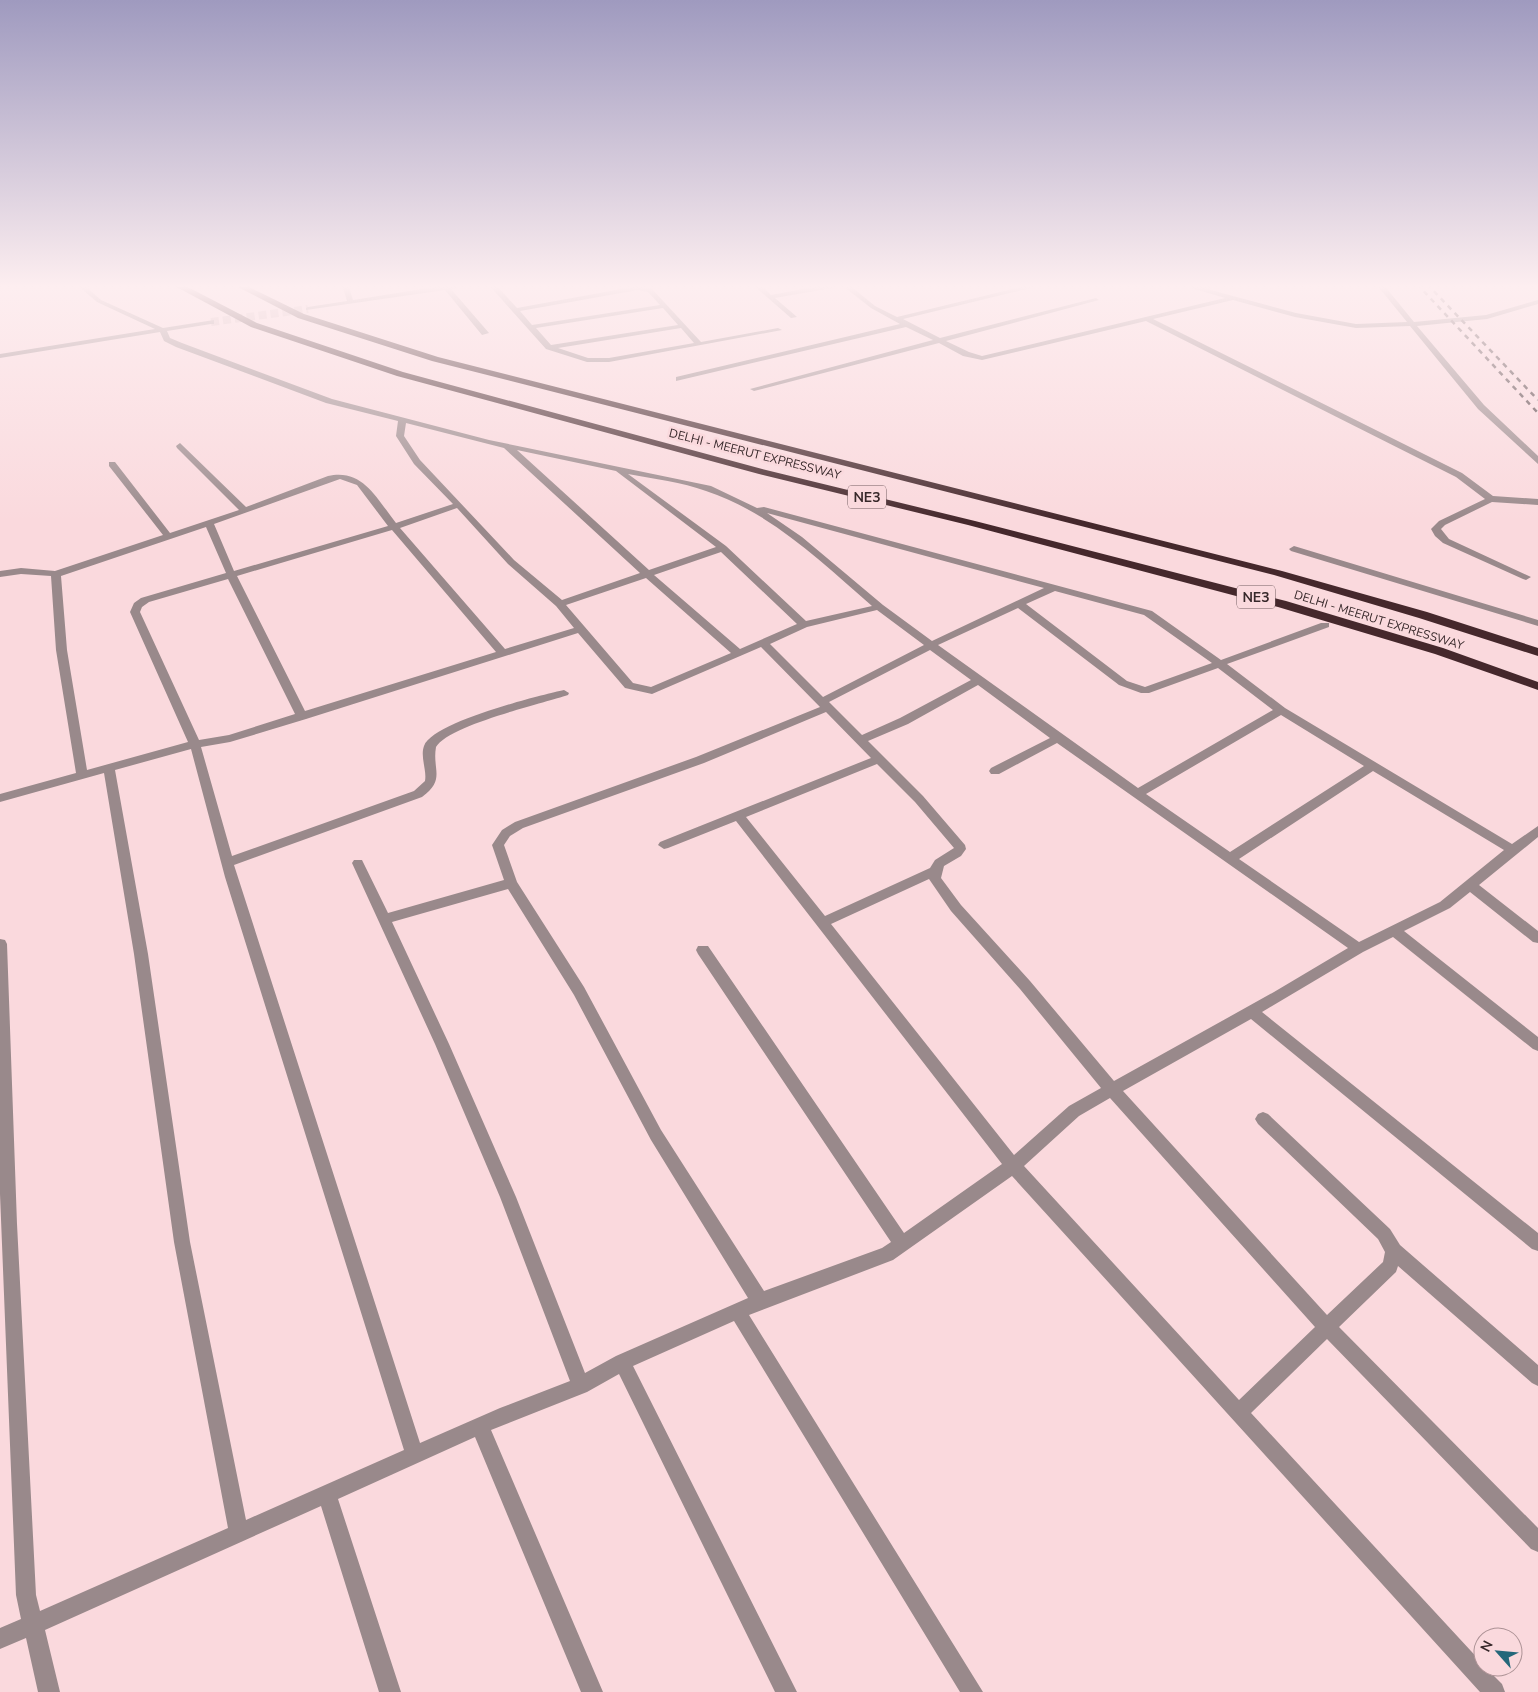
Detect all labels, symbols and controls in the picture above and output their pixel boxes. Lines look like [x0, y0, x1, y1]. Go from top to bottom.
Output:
street label: DELHI - MEERUT EXPRESSWAY [667, 425, 843, 483]
road number: NE3 [848, 486, 886, 508]
road number: NE3 [1237, 586, 1275, 608]
street label: DELHI - MEERUT EXPRESSWAY [1292, 587, 1467, 654]
north arrow [1473, 1627, 1523, 1677]
text: N [1476, 1637, 1498, 1655]

